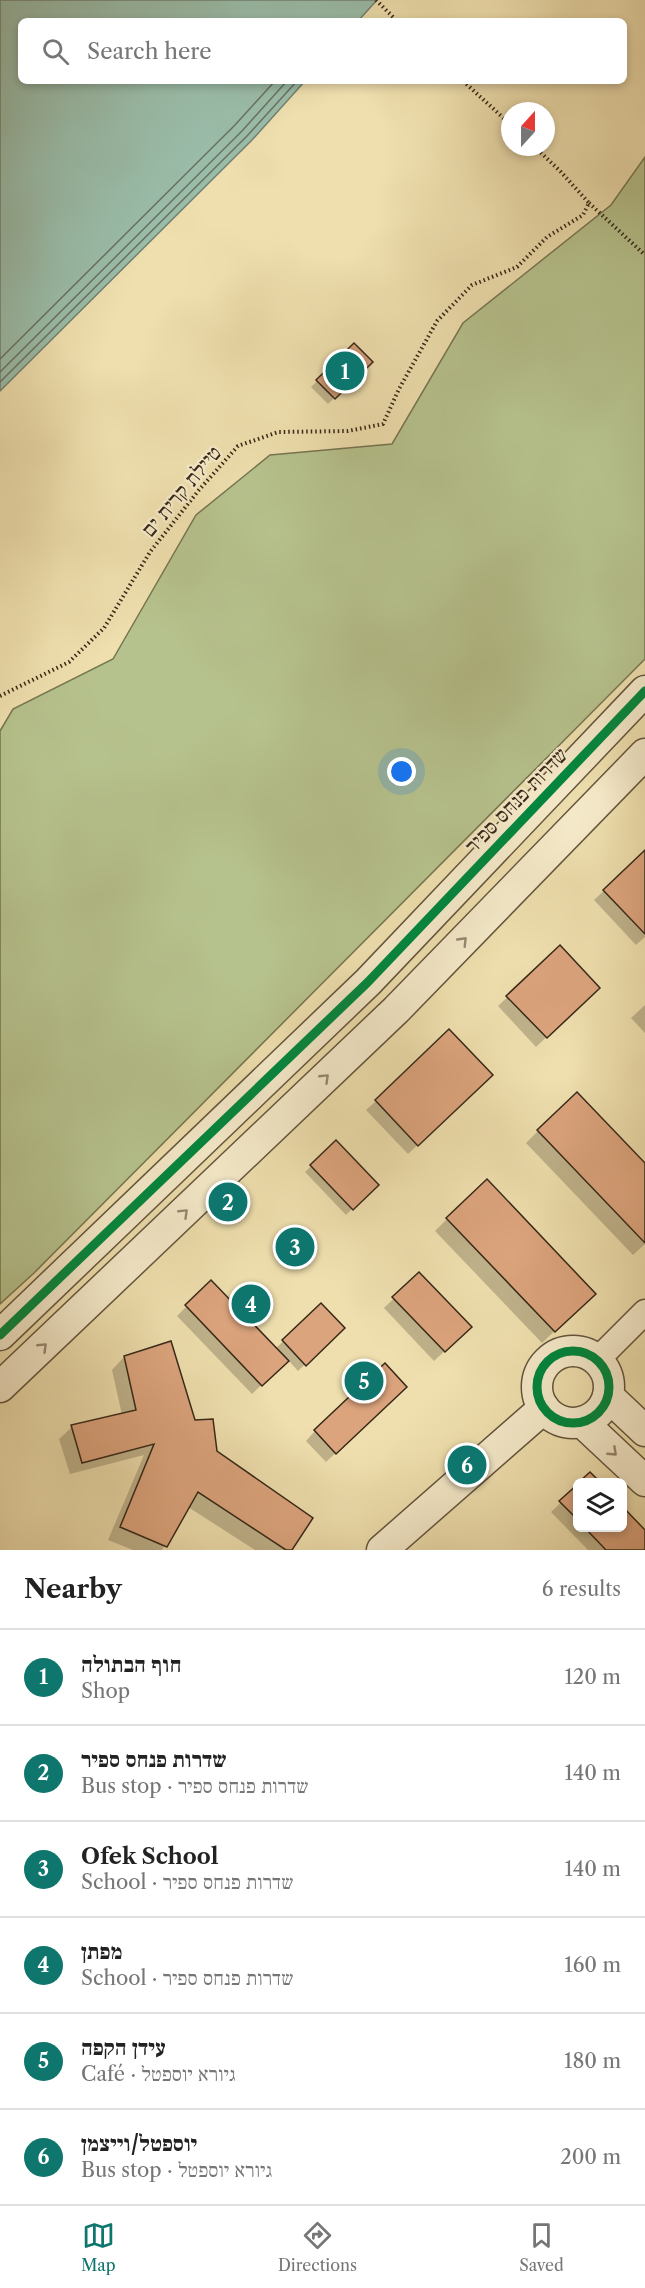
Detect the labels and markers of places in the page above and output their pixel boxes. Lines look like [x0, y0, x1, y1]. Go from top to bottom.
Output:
pin: 1 [326, 348, 364, 394]
pin: 2 [208, 1180, 248, 1224]
pin: 3 [276, 1224, 314, 1270]
pin: 4 [232, 1282, 270, 1326]
pin: 5 [344, 1358, 384, 1404]
pin: 6 [448, 1442, 486, 1488]

